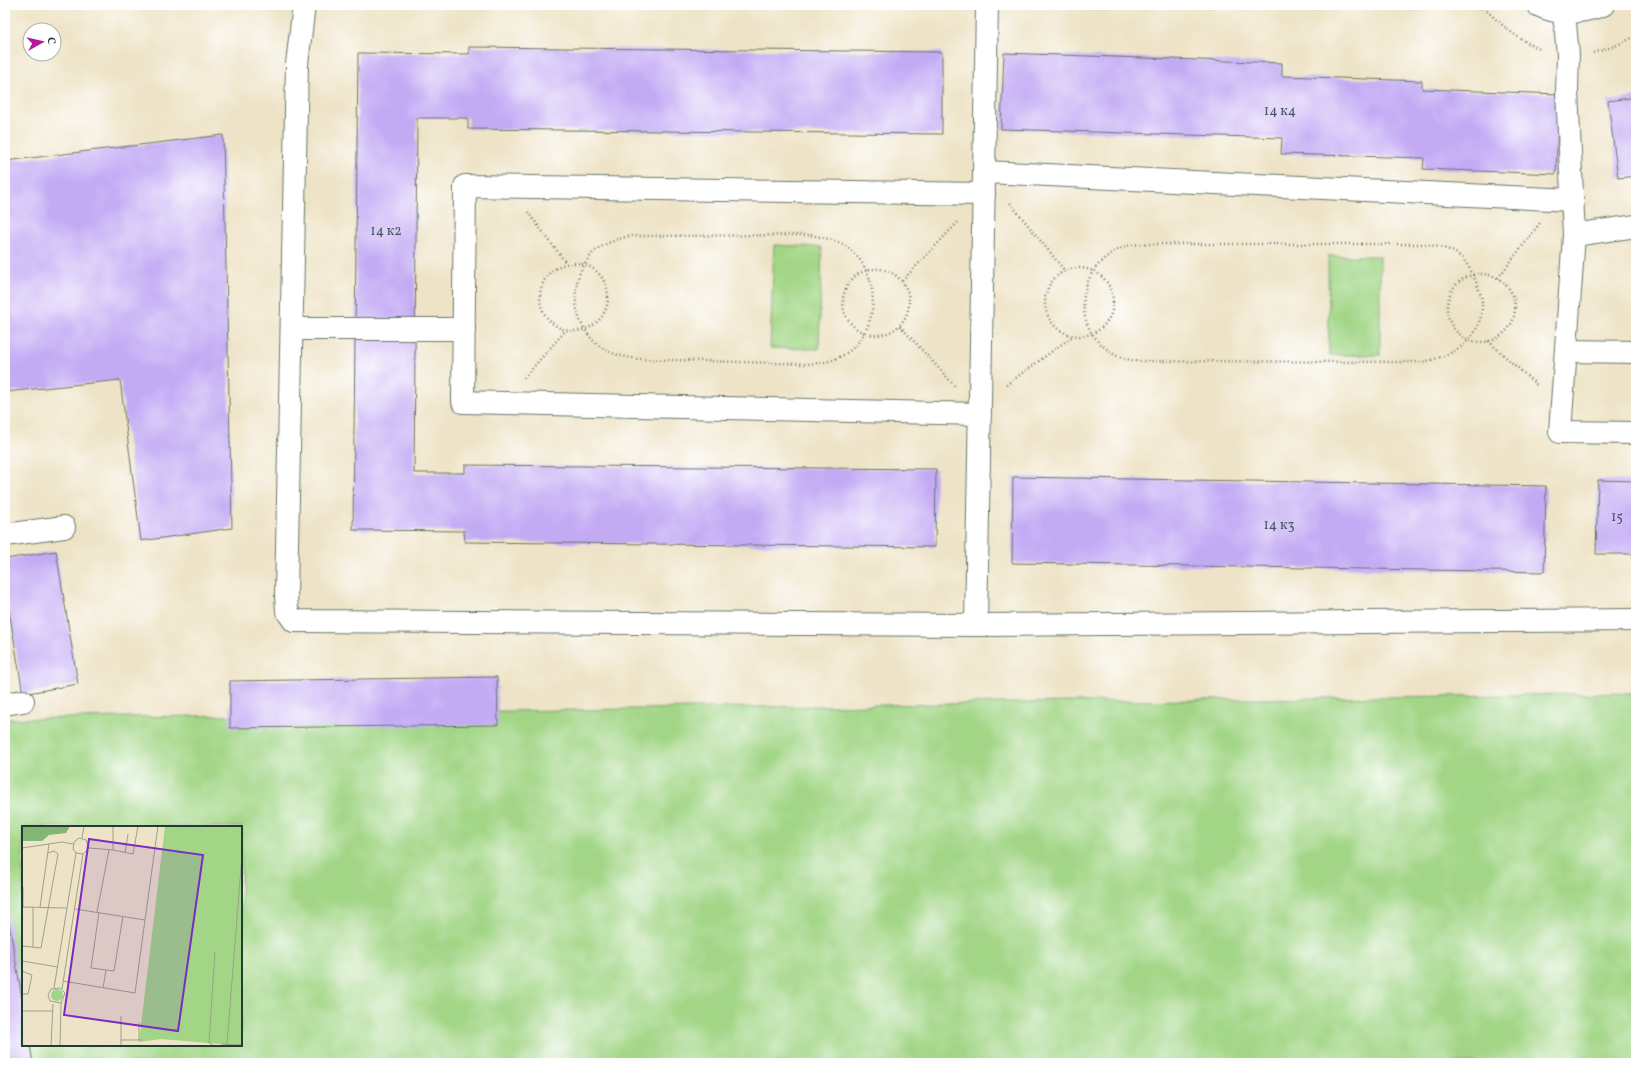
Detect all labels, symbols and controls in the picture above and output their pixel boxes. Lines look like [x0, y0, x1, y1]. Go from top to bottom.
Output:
north arrow [22, 22, 62, 62]
text: С [42, 36, 58, 45]
house number: 14 к4 [1264, 102, 1296, 121]
house number: 14 к2 [370, 222, 402, 241]
house number: 15 [1611, 508, 1623, 527]
house number: 14 к3 [1263, 516, 1295, 535]
inset map [22, 826, 242, 1046]

